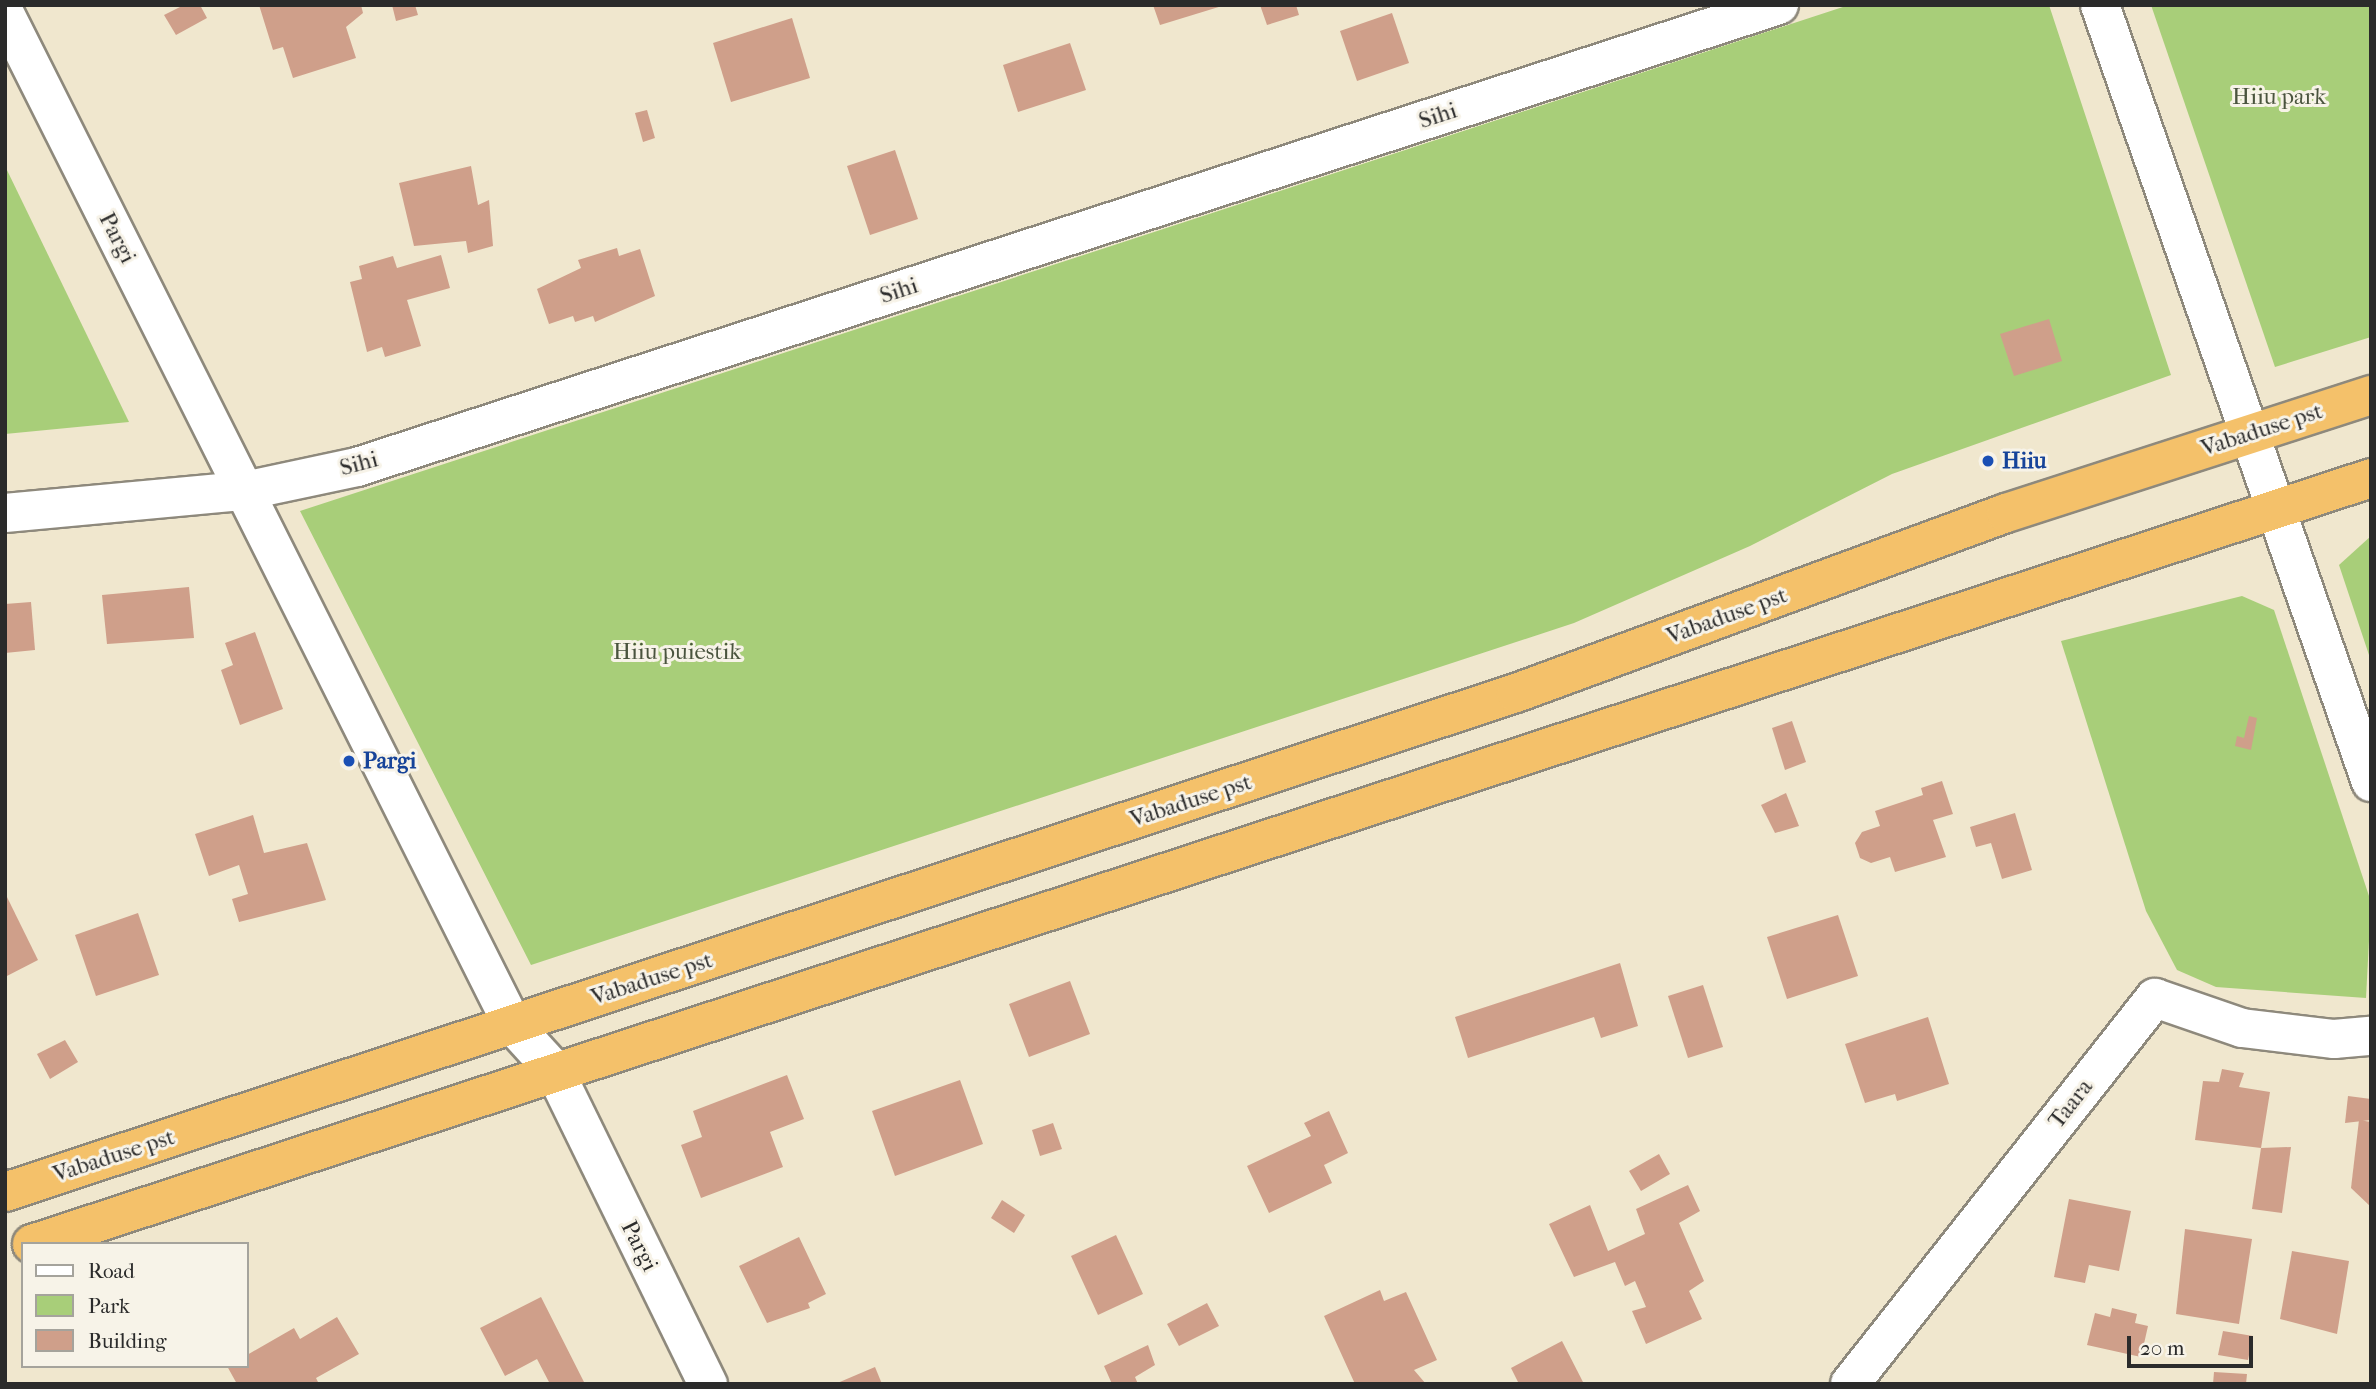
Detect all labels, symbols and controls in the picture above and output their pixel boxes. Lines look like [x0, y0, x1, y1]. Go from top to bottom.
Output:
park label: Hiiu park [2232, 83, 2326, 111]
street label: Sihi [1416, 97, 1460, 135]
street label: Pargi [93, 208, 141, 268]
street label: Sihi [877, 272, 921, 310]
street label: Vabaduse pst [2198, 397, 2326, 463]
street label: Sihi [337, 446, 381, 482]
place label: Hiiu [2002, 447, 2047, 475]
marker: Hiiu [1980, 453, 1996, 469]
street label: Vabaduse pst [1663, 581, 1791, 651]
park label: Hiiu puiestik [613, 638, 741, 666]
place label: Pargi [363, 747, 416, 775]
marker: Pargi [341, 753, 357, 769]
street label: Vabaduse pst [1127, 768, 1255, 834]
street label: Vabaduse pst [588, 946, 716, 1012]
street label: Taara [2043, 1074, 2099, 1134]
street label: Vabaduse pst [50, 1123, 178, 1189]
street label: Pargi [615, 1216, 663, 1276]
legend [21, 1242, 248, 1368]
text: Road [88, 1259, 135, 1283]
text: Park [88, 1294, 130, 1318]
scale bar [2131, 1322, 2257, 1366]
text: Building [88, 1329, 166, 1353]
text: 20 m [2140, 1336, 2184, 1360]

